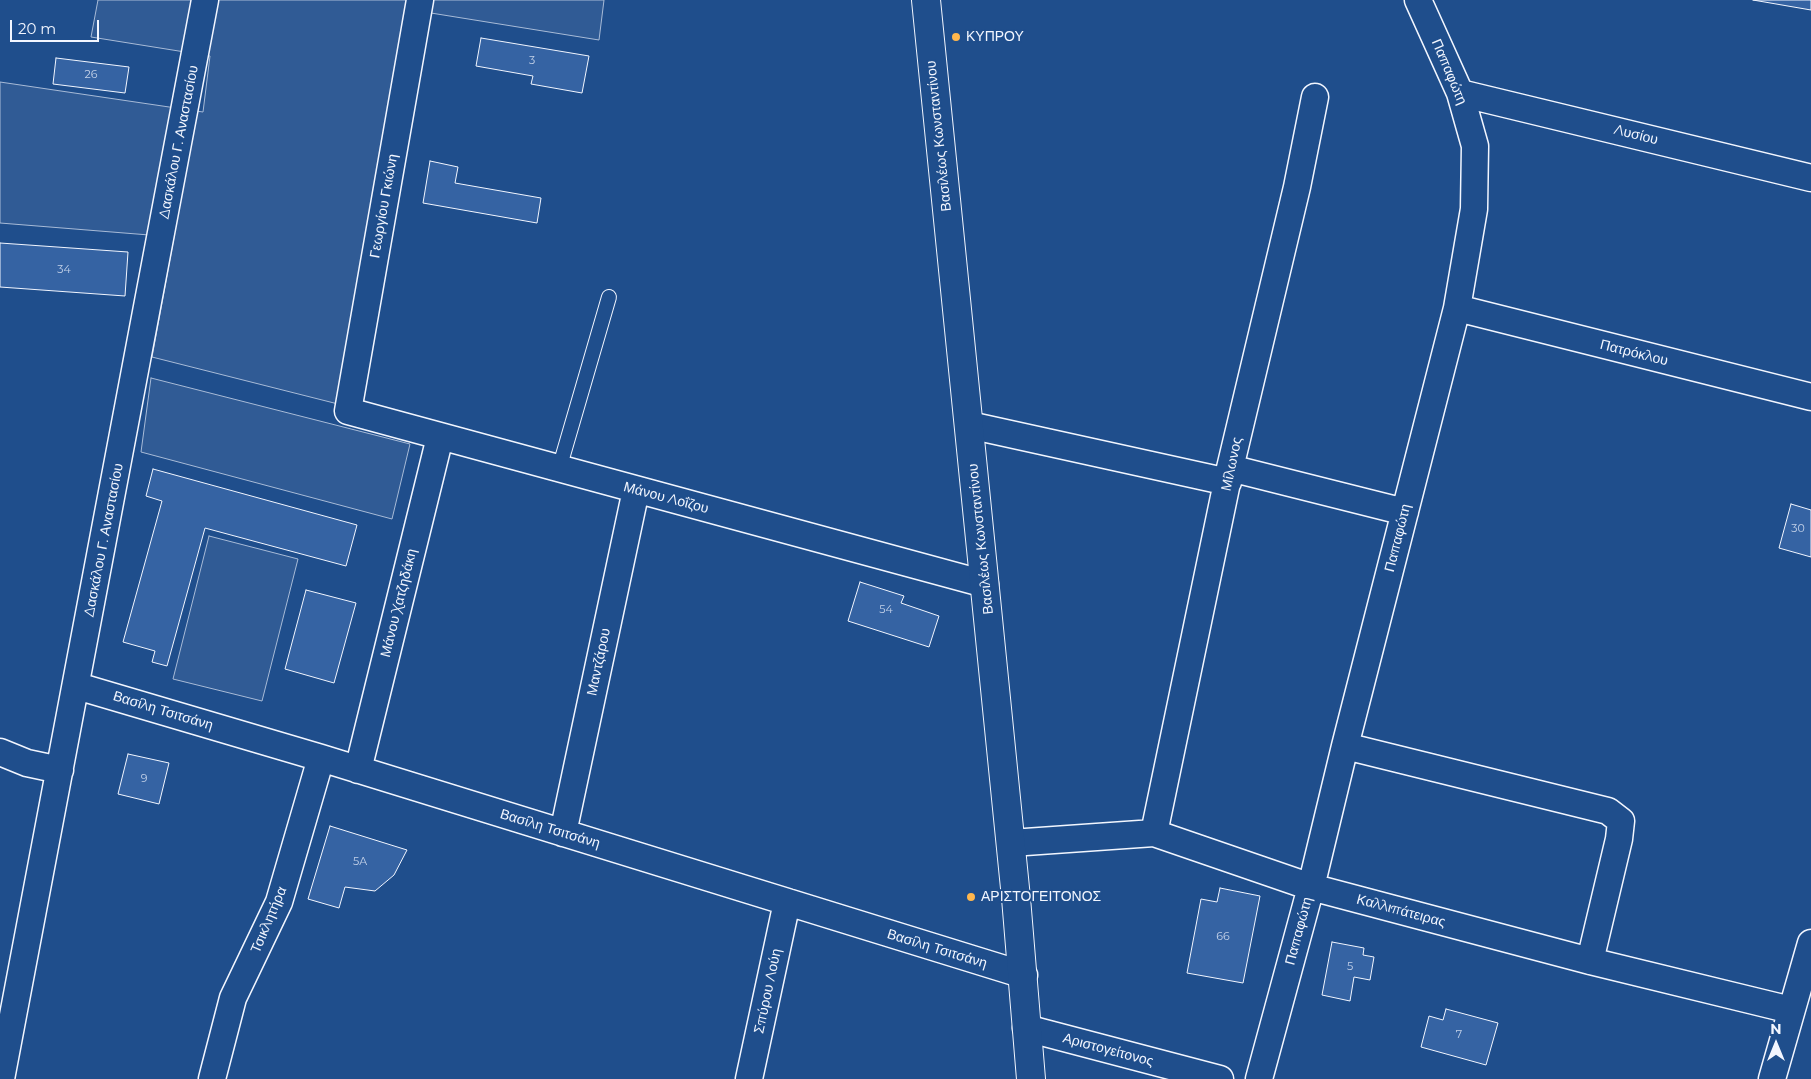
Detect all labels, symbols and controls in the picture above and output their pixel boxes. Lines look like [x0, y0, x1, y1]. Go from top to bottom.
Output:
scale bar [12, 10, 101, 42]
text: 20 m [18, 19, 56, 38]
place label: ΚΥΠΡΟΥ [966, 29, 1024, 45]
marker: ΚΥΠΡΟΥ [950, 31, 962, 43]
street label: Παπαφώτη [1428, 37, 1470, 107]
house number: 3 [529, 54, 535, 68]
street label: Βασιλέως Κωνσταντίνου [923, 60, 955, 212]
street label: Δασκάλου Γ. Αναστασίου [156, 64, 202, 220]
house number: 26 [85, 68, 97, 82]
street label: Λυσίου [1612, 121, 1660, 149]
street label: Γεωργίου Γκιώνη [367, 153, 401, 259]
house number: 34 [57, 263, 71, 277]
street label: Πατρόκλου [1598, 336, 1670, 370]
street label: Μίλωνος [1218, 435, 1246, 493]
street label: Δασκάλου Γ. Αναστασίου [81, 462, 127, 618]
street label: Βασιλέως Κωνσταντίνου [965, 463, 997, 615]
street label: Μάνου Λοΐζου [622, 479, 710, 517]
street label: Παπαφώτη [1381, 502, 1415, 574]
house number: 30 [1791, 522, 1805, 536]
street label: Μάνου Χατζηδάκη [377, 547, 421, 659]
house number: 54 [879, 603, 893, 617]
street label: Μαντζάρου [584, 627, 614, 697]
street label: Βασίλη Τσιτσάνη [111, 688, 215, 734]
house number: 9 [141, 772, 147, 786]
street label: Βασίλη Τσιτσάνη [498, 806, 602, 852]
house number: 5A [353, 855, 367, 869]
street label: Τσικλητήρα [247, 884, 291, 956]
place label: ΑΡΙΣΤΟΓΕΙΤΟΝΟΣ [981, 889, 1101, 905]
marker: ΑΡΙΣΤΟΓΕΙΤΟΝΟΣ [965, 891, 977, 903]
street label: Καλλιπάτειρας [1355, 891, 1447, 931]
street label: Παπαφώτη [1282, 895, 1316, 967]
street label: Βασίλη Τσιτσάνη [885, 926, 989, 972]
house number: 66 [1216, 930, 1230, 944]
street label: Σπύρου Λούη [751, 947, 785, 1035]
house number: 5 [1347, 960, 1353, 974]
north arrow [1751, 1019, 1801, 1069]
text: N [1770, 1020, 1782, 1038]
house number: 7 [1456, 1028, 1462, 1042]
street label: Αριστογείτονος [1061, 1030, 1155, 1070]

